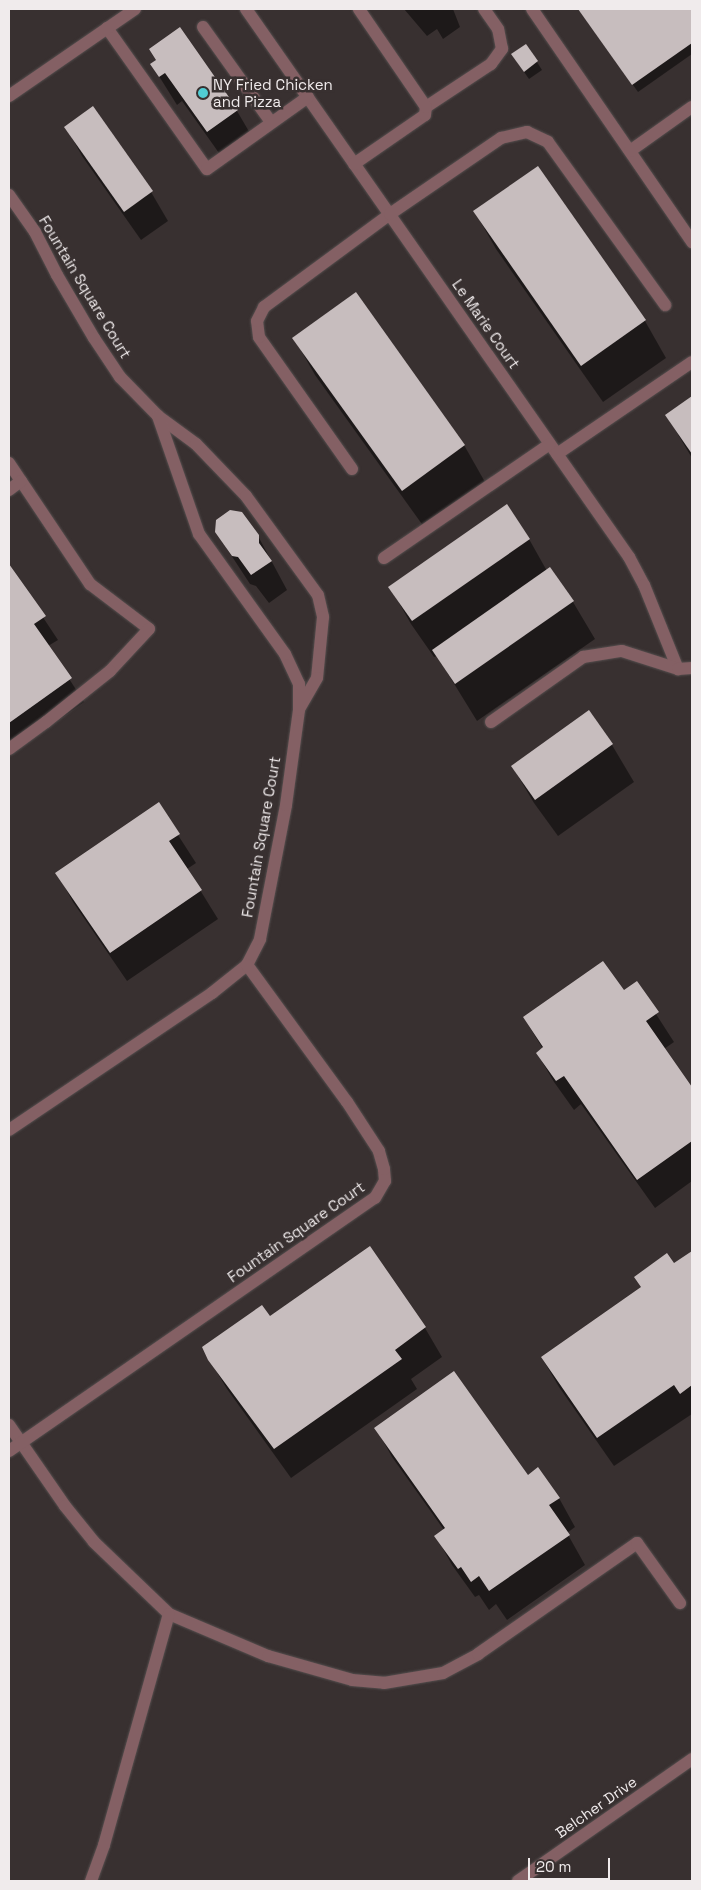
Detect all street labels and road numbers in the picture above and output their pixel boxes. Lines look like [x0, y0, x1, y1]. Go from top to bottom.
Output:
street label: Fountain Square Court [35, 212, 135, 362]
street label: Le Marie Court [448, 276, 524, 372]
street label: Fountain Square Court [238, 755, 284, 919]
street label: Fountain Square Court [224, 1178, 368, 1286]
street label: Belcher Drive [552, 1772, 640, 1842]

